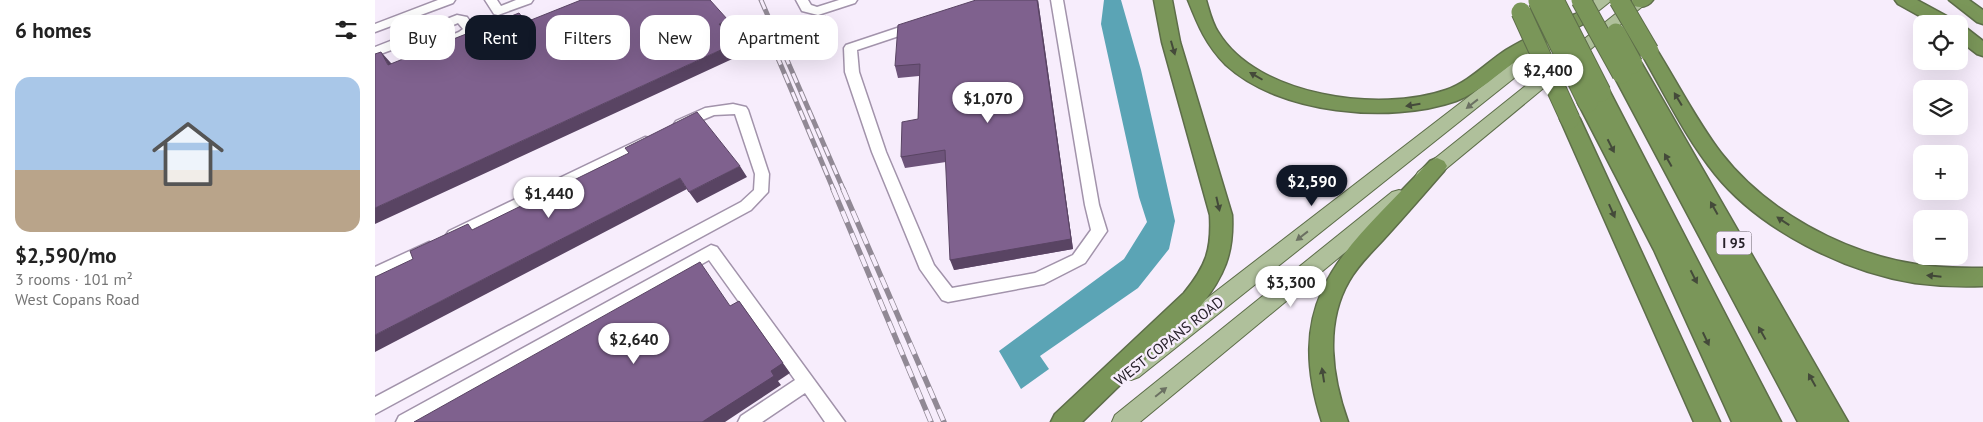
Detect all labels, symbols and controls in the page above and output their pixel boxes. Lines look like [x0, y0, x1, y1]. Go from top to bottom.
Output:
chip: Buy [390, 15, 455, 60]
chip: Rent [465, 15, 536, 60]
chip: Filters [546, 15, 630, 60]
chip: New [640, 15, 710, 60]
chip: Apartment [720, 15, 838, 60]
map controls [1913, 15, 1968, 265]
button: locate [1913, 15, 1968, 70]
icon: filters [332, 16, 360, 44]
text: 6 homes [15, 17, 91, 44]
one-way arrow [1169, 40, 1177, 55]
pin: $2,400 [1507, 54, 1589, 96]
text: $2,400 [1523, 60, 1573, 80]
one-way arrow [1249, 72, 1262, 81]
button: layers [1913, 80, 1968, 135]
pin: $1,070 [947, 82, 1029, 124]
text: $1,070 [963, 88, 1013, 108]
one-way arrow [1674, 93, 1683, 106]
one-way arrow [1465, 98, 1478, 109]
one-way arrow [1404, 101, 1420, 109]
icon: home [143, 109, 233, 199]
one-way arrow [1607, 139, 1615, 153]
button: + [1913, 145, 1968, 200]
one-way arrow [1664, 152, 1672, 167]
pin: $2,590 [1271, 164, 1353, 207]
text: $2,590 [1287, 171, 1337, 191]
pin: $1,440 [508, 176, 590, 219]
text: $1,440 [524, 183, 574, 203]
one-way arrow [1214, 196, 1222, 211]
one-way arrow [1710, 201, 1719, 214]
one-way arrow [1608, 204, 1616, 218]
button: − [1913, 210, 1968, 265]
one-way arrow [1776, 216, 1790, 225]
one-way arrow [1296, 231, 1309, 242]
road number: I 95 [1717, 232, 1751, 254]
text: $2,590/mo [15, 242, 117, 269]
pin: $3,300 [1250, 266, 1332, 308]
text: 3 rooms · 101 m² [15, 269, 133, 289]
one-way arrow [1690, 269, 1698, 284]
text: $3,300 [1266, 272, 1316, 292]
one-way arrow [1926, 272, 1942, 280]
text: West Copans Road [15, 289, 140, 309]
street label: WEST COPANS ROAD [1110, 292, 1227, 389]
pin: $2,640 [593, 322, 675, 365]
one-way arrow [1758, 326, 1767, 340]
text: $2,640 [609, 329, 659, 349]
one-way arrow [1702, 332, 1710, 346]
one-way arrow [1319, 367, 1327, 383]
one-way arrow [1807, 373, 1816, 386]
one-way arrow [1154, 386, 1167, 397]

